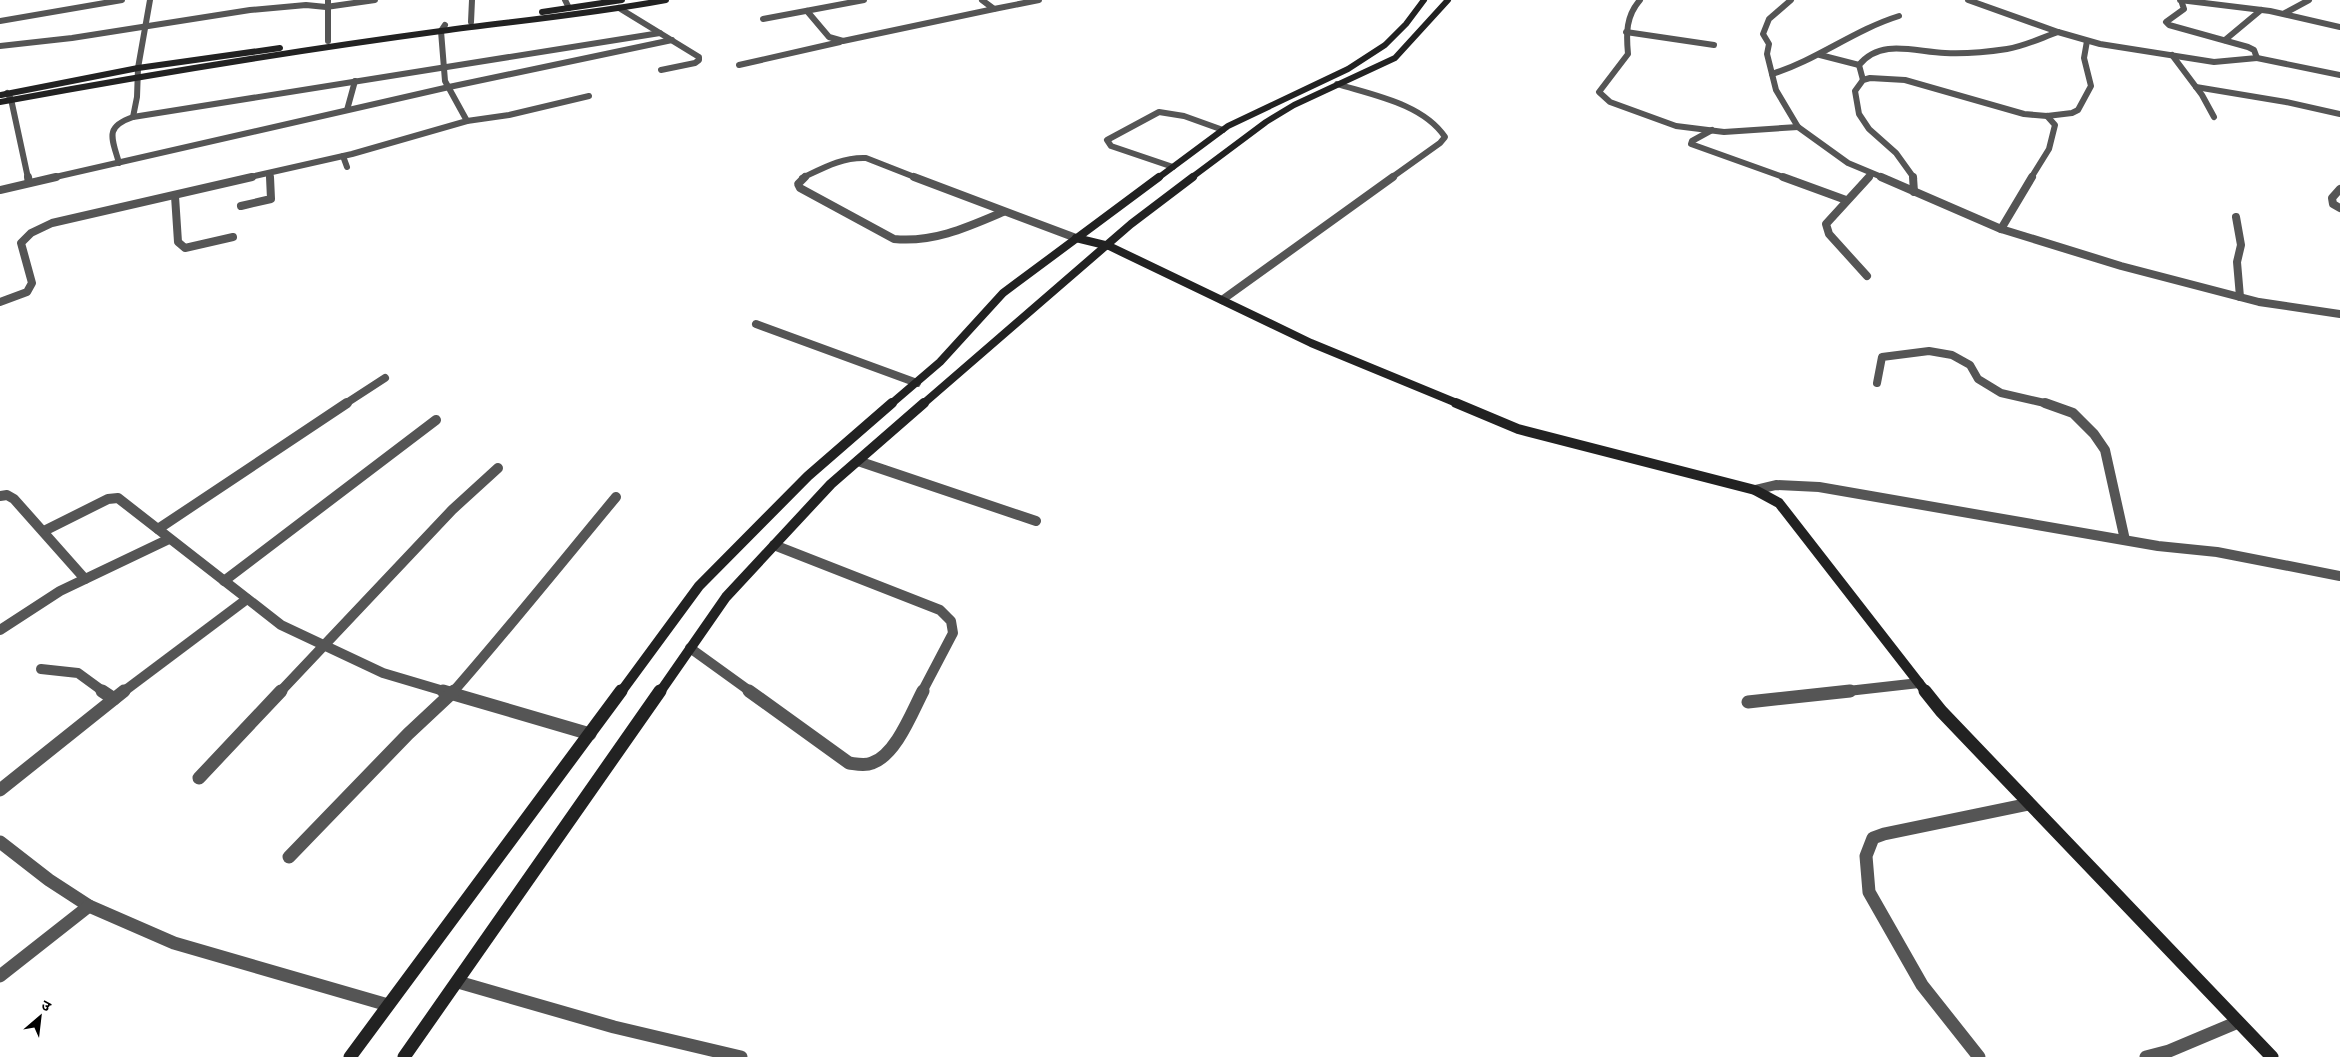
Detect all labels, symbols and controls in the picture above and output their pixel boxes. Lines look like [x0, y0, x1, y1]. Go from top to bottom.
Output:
north arrow [15, 992, 65, 1042]
text: उ [38, 996, 55, 1016]

